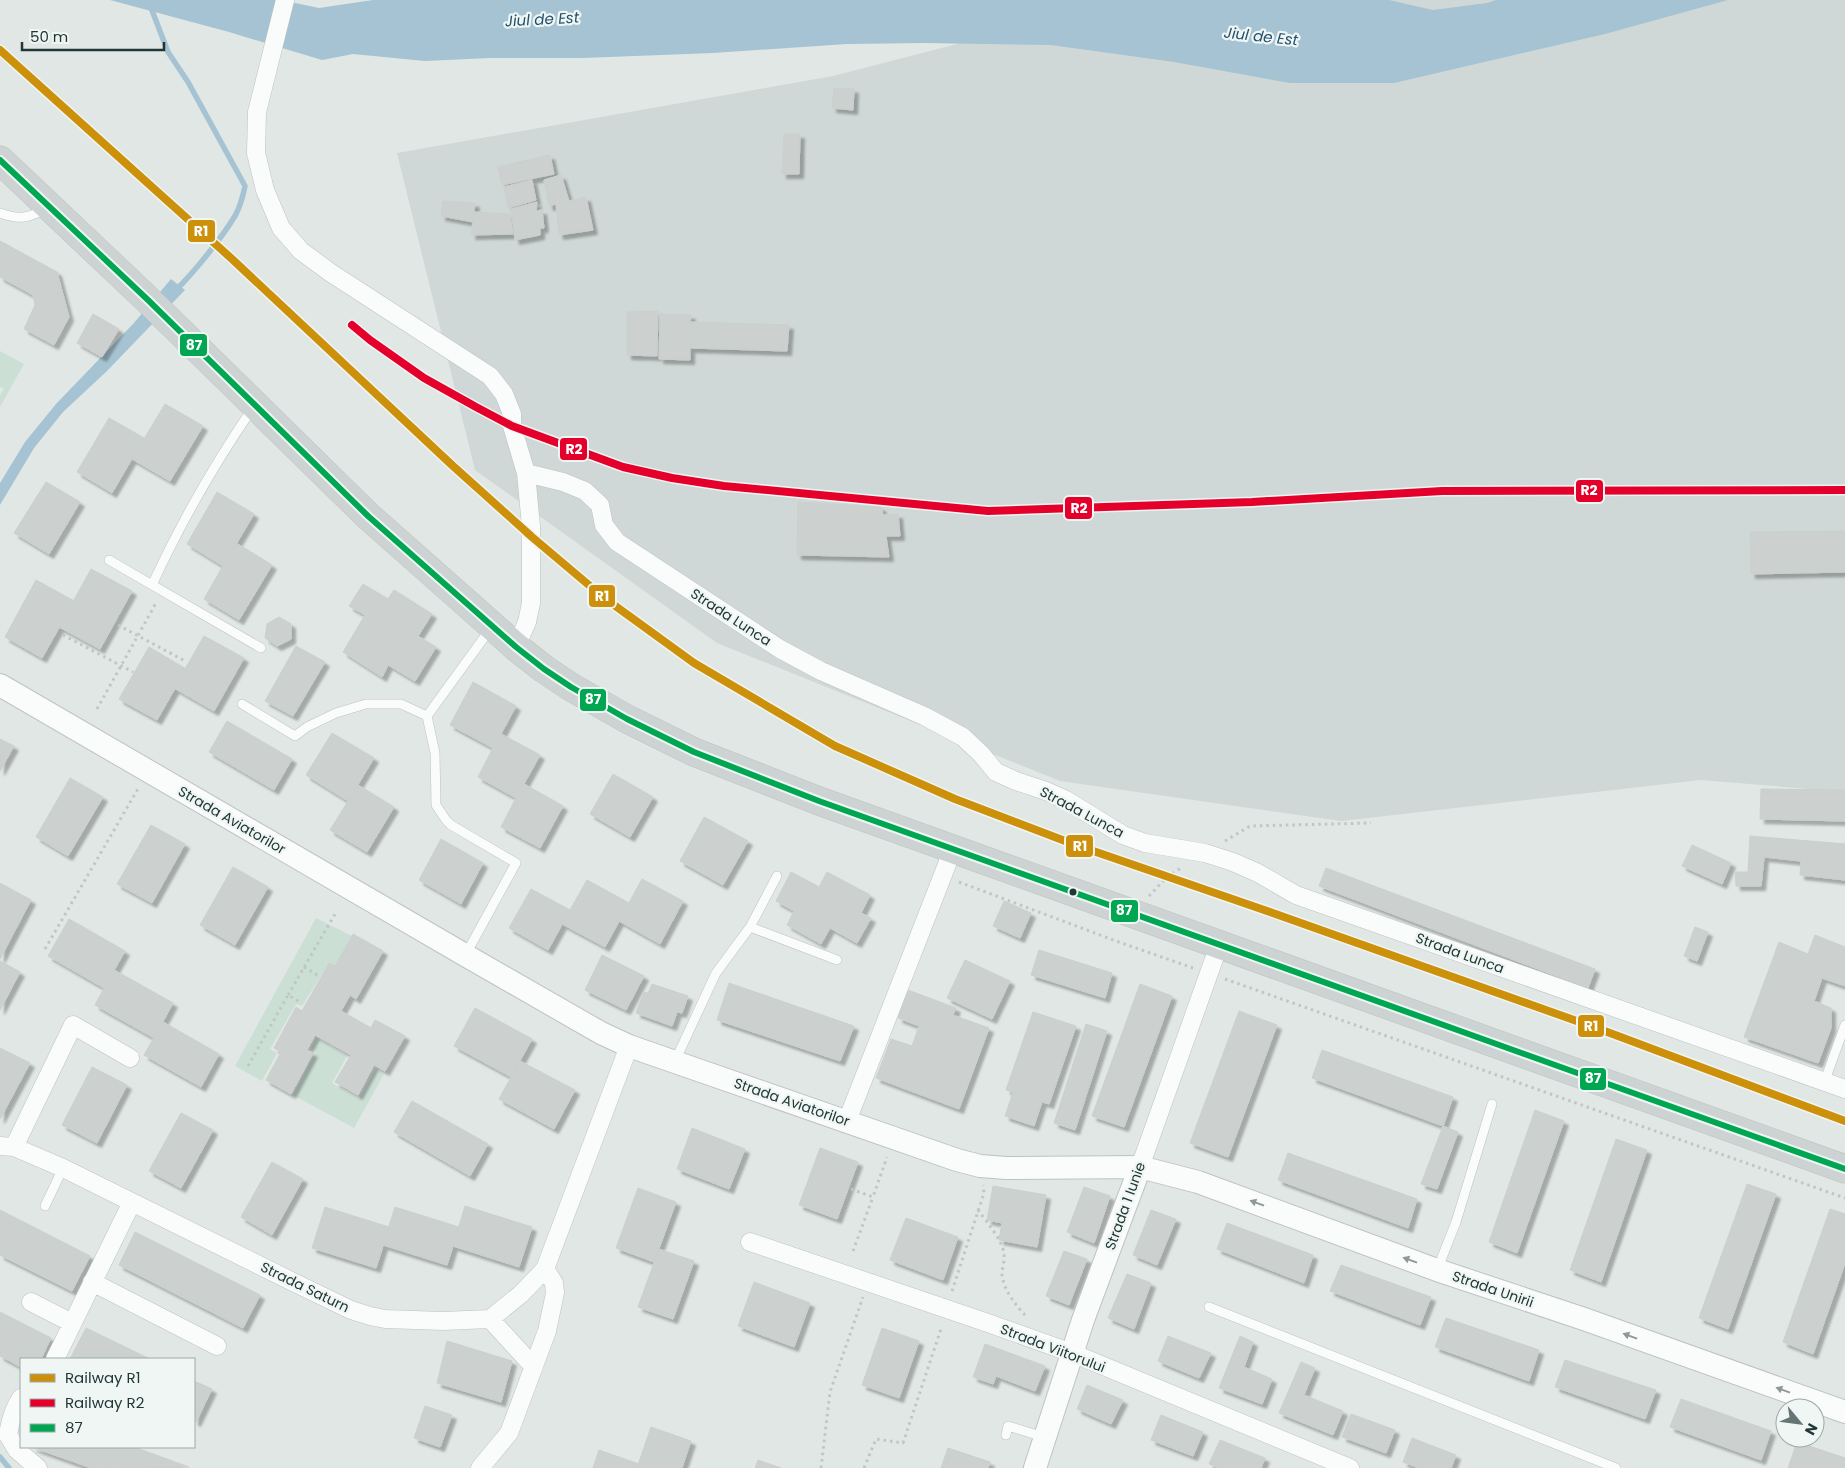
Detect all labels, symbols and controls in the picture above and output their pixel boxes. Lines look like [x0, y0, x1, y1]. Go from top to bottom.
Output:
water label: Jiul de Est [504, 7, 580, 31]
scale bar [22, 20, 165, 52]
water label: Jiul de Est [1223, 22, 1300, 50]
text: 50 m [30, 26, 68, 47]
line badge: R1 [187, 219, 216, 243]
text: R1 [194, 221, 208, 241]
line badge: 87 [179, 333, 208, 357]
text: 87 [186, 335, 203, 355]
line badge: R2 [559, 437, 588, 461]
text: R2 [565, 439, 583, 459]
line badge: R2 [1575, 479, 1604, 503]
text: R2 [1580, 480, 1598, 500]
line badge: R2 [1064, 496, 1093, 520]
text: R2 [1070, 498, 1088, 518]
street label: Strada Lunca [687, 583, 775, 651]
line badge: R1 [588, 584, 616, 608]
text: R1 [595, 586, 609, 606]
line badge: 87 [579, 688, 607, 712]
text: 87 [585, 689, 602, 709]
street label: Strada Aviatorilor [175, 781, 289, 859]
street label: Strada Lunca [1036, 781, 1128, 843]
line badge: R1 [1065, 834, 1094, 858]
text: R1 [1073, 836, 1087, 856]
unlabelled marker [1068, 887, 1078, 897]
line badge: 87 [1110, 899, 1139, 923]
text: 87 [1116, 900, 1133, 920]
street label: Strada Lunca [1413, 928, 1507, 978]
line badge: R1 [1577, 1014, 1605, 1038]
text: R1 [1584, 1016, 1598, 1036]
line badge: 87 [1579, 1067, 1607, 1091]
text: 87 [1585, 1068, 1602, 1088]
street label: Strada Aviatorilor [731, 1073, 853, 1131]
street label: Strada 1 Iunie [1100, 1159, 1150, 1253]
one-way arrow [1250, 1199, 1265, 1206]
one-way arrow [1402, 1256, 1417, 1264]
street label: Strada Saturn [257, 1257, 353, 1317]
street label: Strada Unirii [1450, 1266, 1536, 1312]
street label: Strada Viitorului [998, 1319, 1108, 1377]
one-way arrow [1622, 1332, 1637, 1339]
legend [20, 1358, 195, 1448]
text: Railway R1 [65, 1367, 140, 1388]
one-way arrow [1775, 1386, 1790, 1393]
text: Railway R2 [65, 1392, 144, 1413]
north arrow [1775, 1398, 1825, 1448]
text: 87 [65, 1417, 83, 1438]
text: N [1800, 1420, 1823, 1439]

